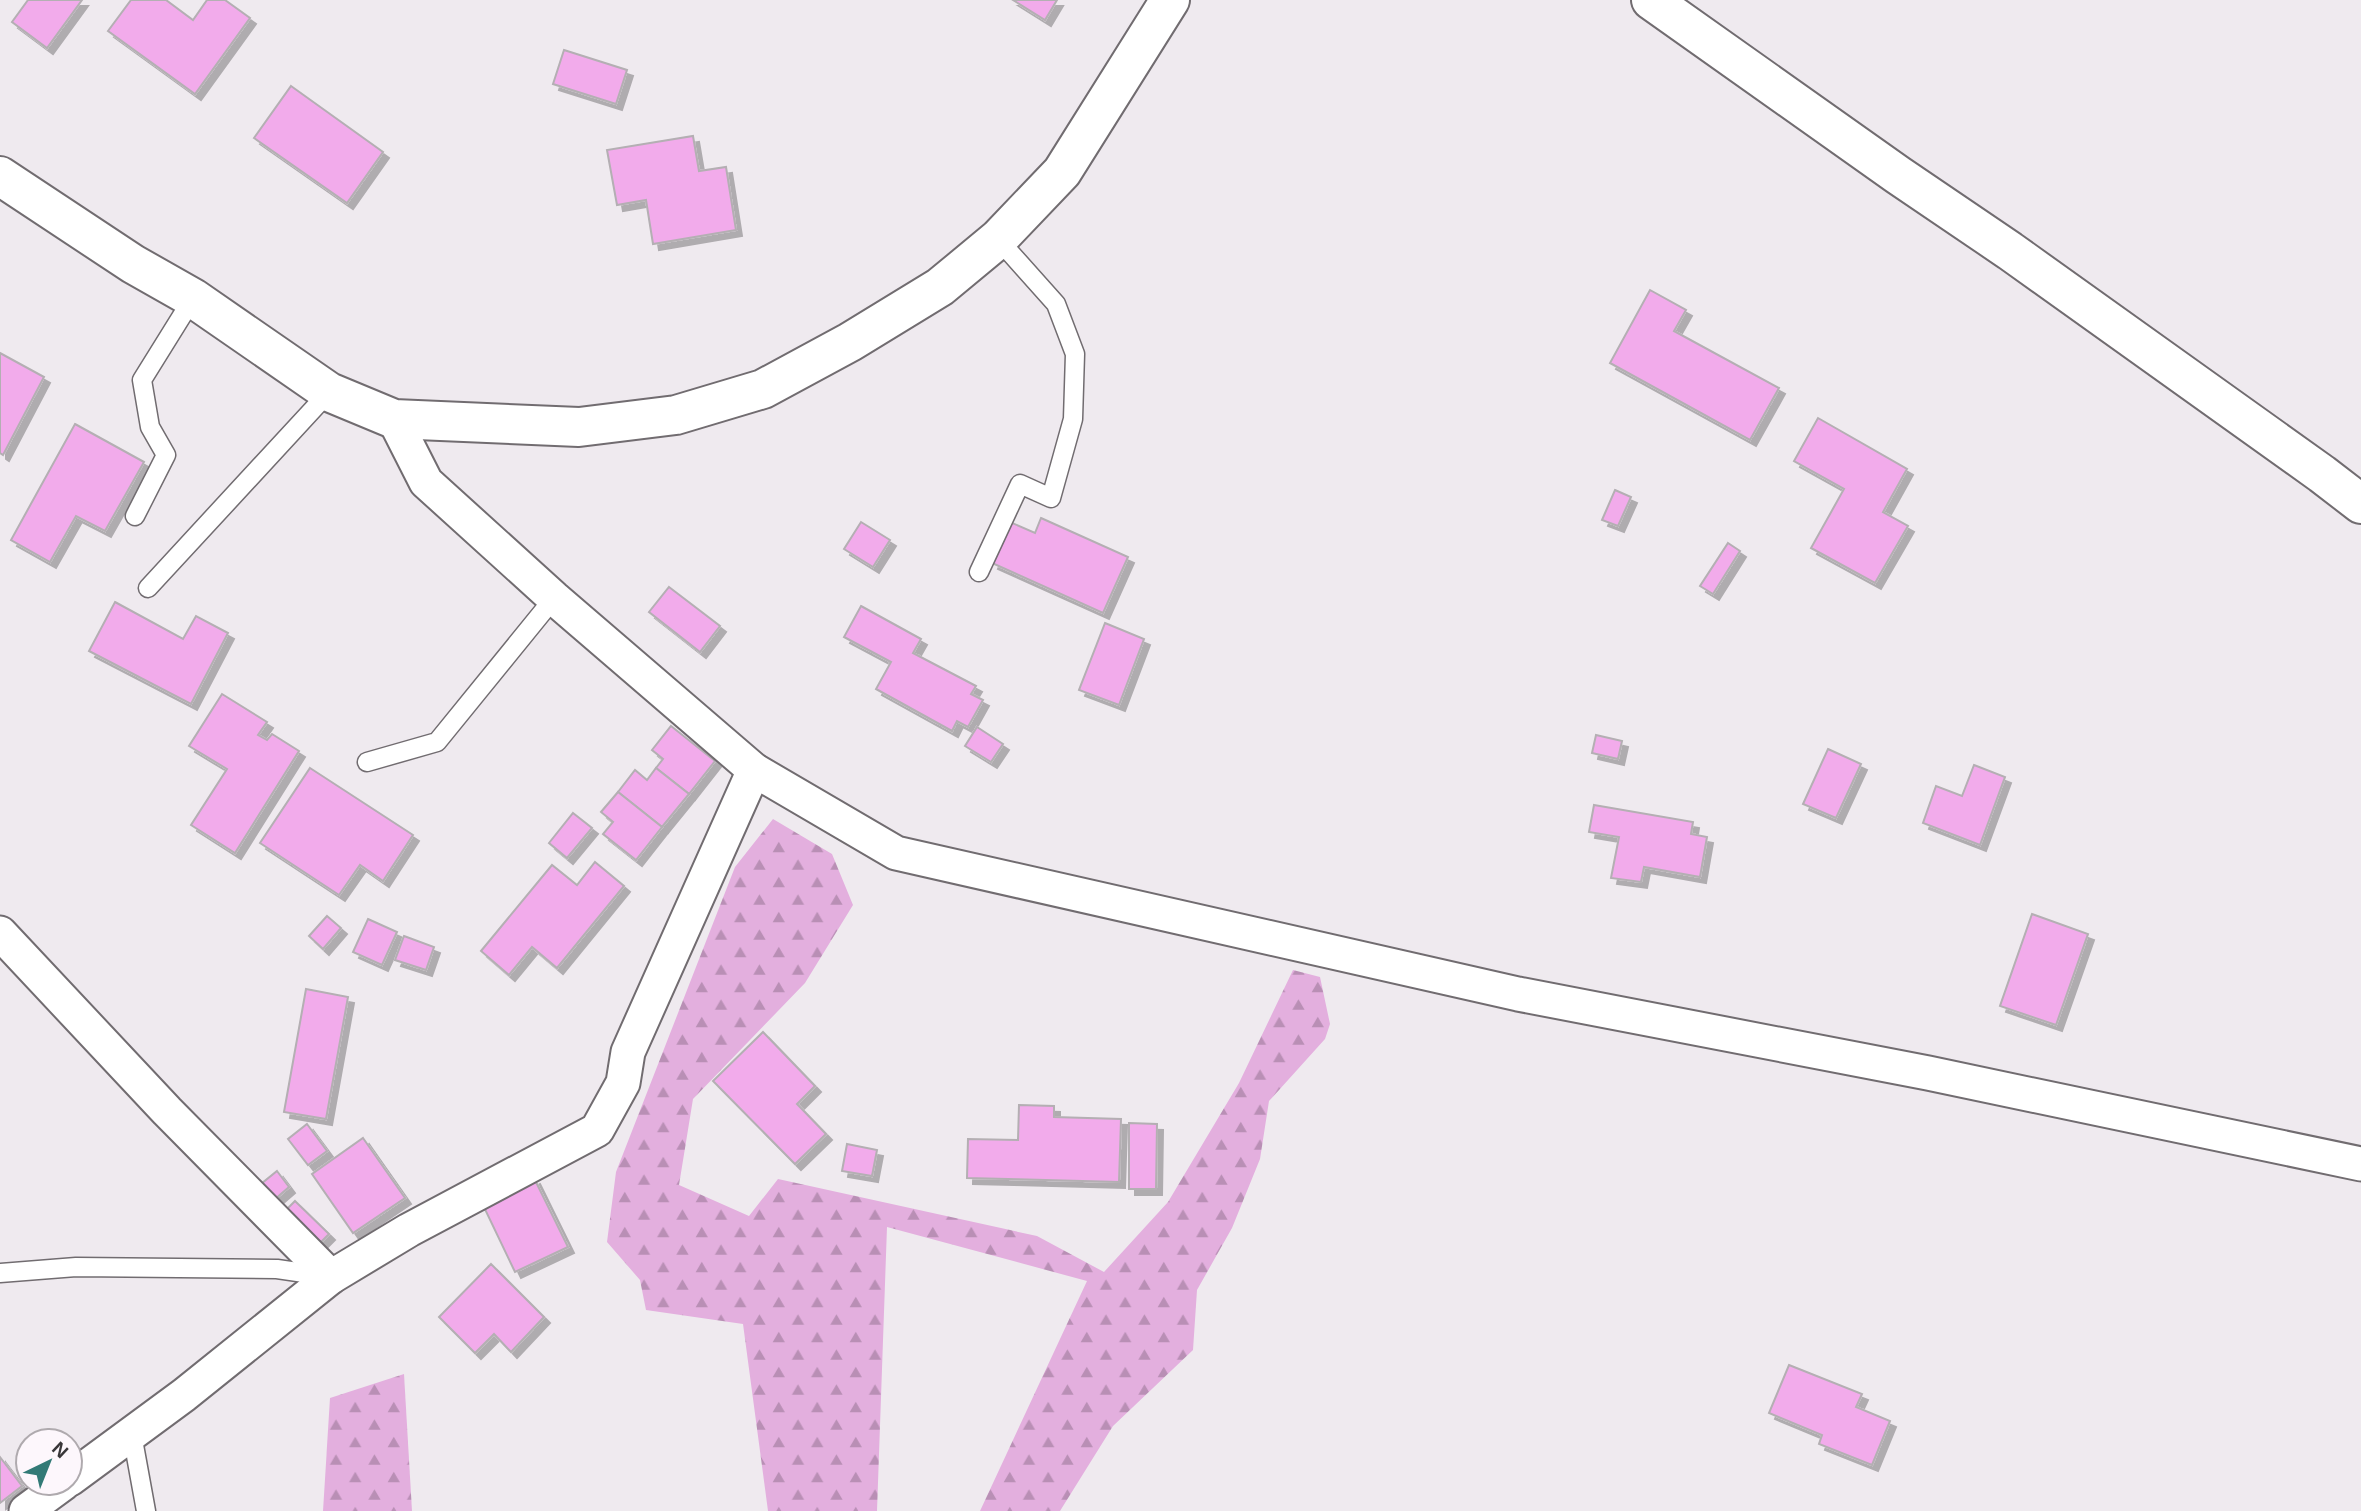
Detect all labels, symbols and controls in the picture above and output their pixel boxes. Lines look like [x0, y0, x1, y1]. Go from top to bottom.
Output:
north arrow [14, 1427, 84, 1497]
text: N [48, 1438, 72, 1462]

